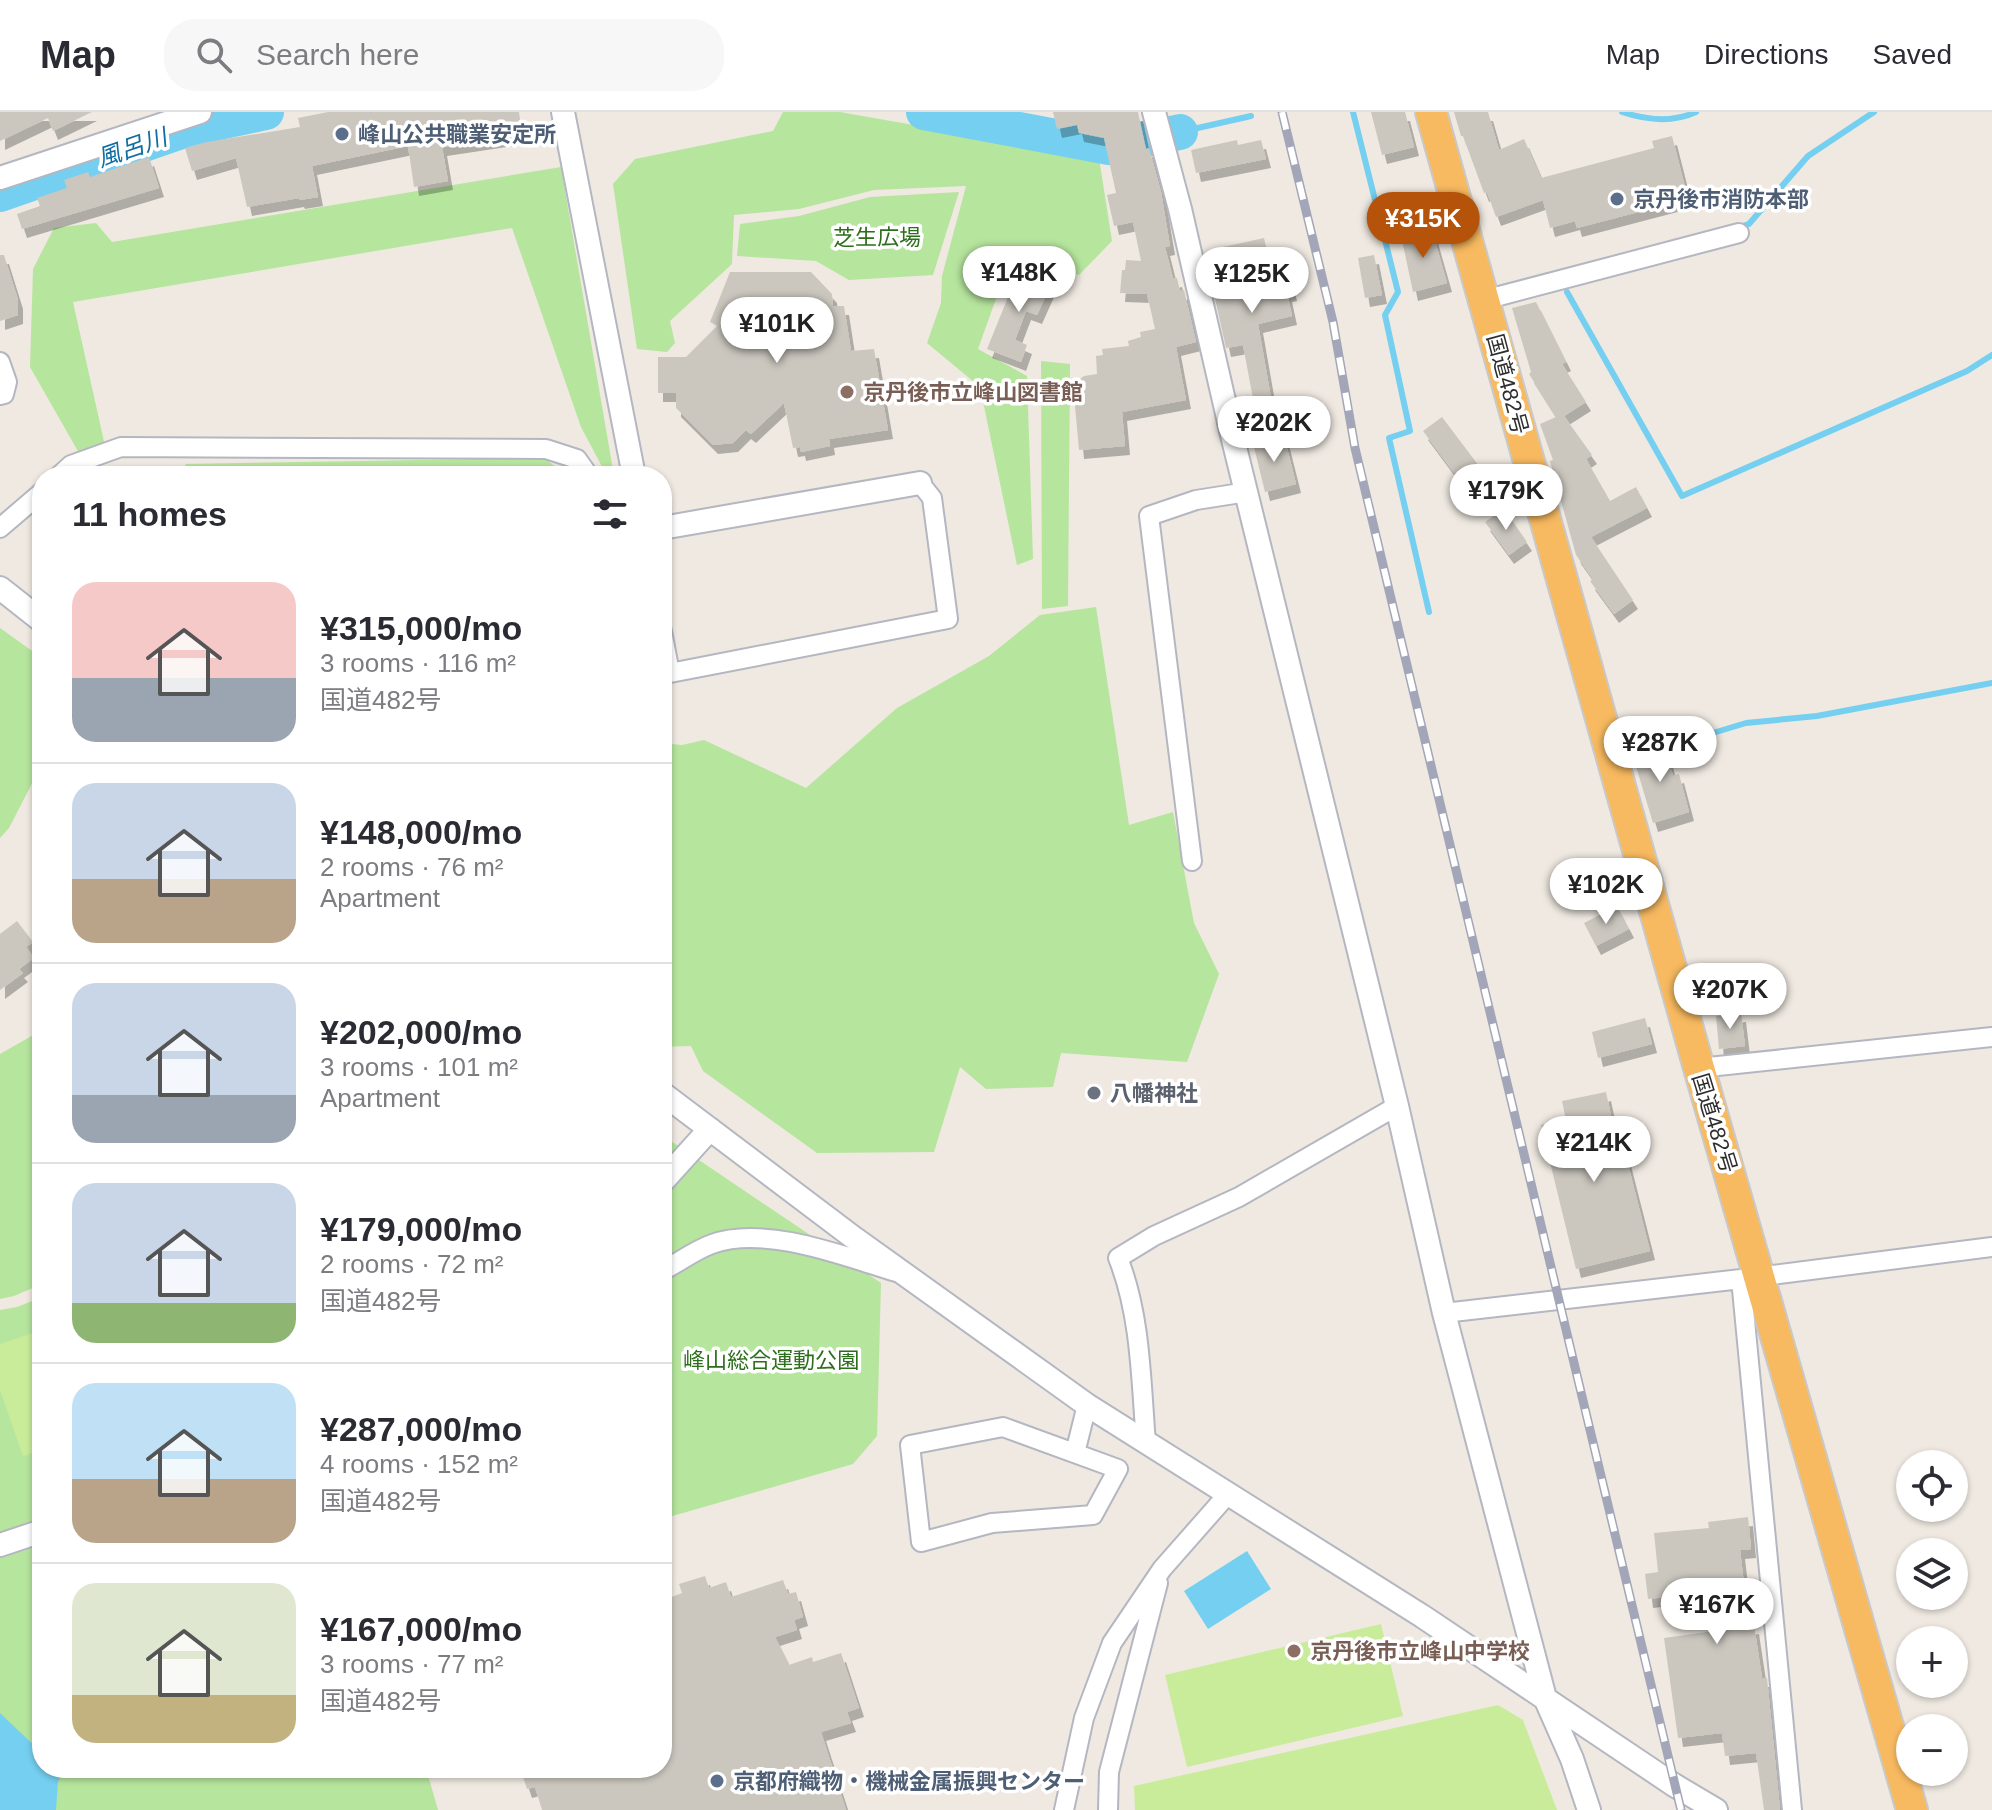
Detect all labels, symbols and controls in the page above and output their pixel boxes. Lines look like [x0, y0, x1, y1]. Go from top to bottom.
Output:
search box [164, 19, 724, 91]
icon: search [192, 33, 236, 77]
text: Map [40, 34, 116, 76]
text: Search here [256, 38, 419, 71]
text: Map [1606, 39, 1660, 70]
text: Directions [1704, 39, 1829, 70]
text: Saved [1873, 39, 1952, 70]
water label: 風呂川 [93, 122, 173, 172]
place label: 峰山公共職業安定所 [358, 122, 556, 147]
marker: 峰山公共職業安定所 [333, 125, 351, 143]
place label: 京丹後市消防本部 [1633, 187, 1809, 212]
marker: 京丹後市消防本部 [1608, 190, 1626, 208]
pin: ¥315K [1367, 192, 1479, 260]
text: ¥315K [1385, 203, 1461, 233]
park label: 芝生広場 [833, 225, 921, 250]
pin: ¥148K [963, 246, 1075, 314]
pin: ¥125K [1196, 247, 1308, 315]
text: ¥148K [981, 257, 1057, 287]
text: ¥125K [1214, 258, 1290, 288]
pin: ¥101K [721, 297, 833, 365]
text: ¥101K [739, 308, 815, 338]
street label: 国道482号 [1482, 331, 1533, 437]
place label: 京丹後市立峰山図書館 [863, 380, 1083, 405]
marker: 京丹後市立峰山図書館 [838, 383, 856, 401]
pin: ¥202K [1218, 396, 1330, 464]
text: ¥202K [1236, 407, 1312, 437]
pin: ¥179K [1450, 464, 1562, 532]
text: ¥179K [1468, 475, 1544, 505]
icon: filters [588, 492, 632, 536]
text: 11 homes [72, 495, 227, 533]
text: ¥315,000/mo [320, 609, 522, 647]
icon: home [136, 614, 232, 710]
text: 3 rooms · 116 m² [320, 648, 516, 678]
text: 国道482号 [320, 685, 441, 715]
pin: ¥287K [1604, 716, 1716, 784]
text: ¥287K [1622, 727, 1698, 757]
text: ¥148,000/mo [320, 813, 522, 851]
icon: home [136, 815, 232, 911]
text: 2 rooms · 76 m² [320, 852, 504, 882]
pin: ¥102K [1550, 858, 1662, 926]
text: ¥102K [1568, 869, 1644, 899]
text: Apartment [320, 883, 440, 913]
pin: ¥207K [1674, 963, 1786, 1031]
text: ¥207K [1692, 974, 1768, 1004]
text: ¥202,000/mo [320, 1013, 522, 1051]
icon: home [136, 1015, 232, 1111]
text: 3 rooms · 101 m² [320, 1052, 518, 1082]
street label: 国道482号 [1688, 1070, 1741, 1176]
place label: 八幡神社 [1110, 1081, 1198, 1106]
text: Apartment [320, 1083, 440, 1113]
marker: 八幡神社 [1085, 1084, 1103, 1102]
pin: ¥214K [1538, 1116, 1650, 1184]
text: ¥214K [1556, 1127, 1632, 1157]
text: ¥179,000/mo [320, 1210, 522, 1248]
icon: home [136, 1215, 232, 1311]
text: 2 rooms · 72 m² [320, 1249, 504, 1279]
text: 国道482号 [320, 1286, 441, 1316]
park label: 峰山総合運動公園 [683, 1348, 859, 1373]
text: ¥287,000/mo [320, 1410, 522, 1448]
icon: home [136, 1415, 232, 1511]
text: 4 rooms · 152 m² [320, 1449, 518, 1479]
map controls [1896, 1450, 1968, 1786]
button: locate [1896, 1450, 1968, 1522]
text: 国道482号 [320, 1486, 441, 1516]
button: layers [1896, 1538, 1968, 1610]
pin: ¥167K [1661, 1578, 1773, 1646]
text: ¥167K [1679, 1589, 1755, 1619]
text: ¥167,000/mo [320, 1610, 522, 1648]
icon: home [136, 1615, 232, 1711]
button: + [1896, 1626, 1968, 1698]
place label: 京丹後市立峰山中学校 [1310, 1639, 1530, 1664]
marker: 京丹後市立峰山中学校 [1285, 1642, 1303, 1660]
text: 3 rooms · 77 m² [320, 1649, 504, 1679]
text: 国道482号 [320, 1686, 441, 1716]
button: − [1896, 1714, 1968, 1786]
place label: 京都府織物・機械金属振興センター [733, 1769, 1085, 1794]
marker: 京都府織物・機械金属振興センター [708, 1772, 726, 1790]

